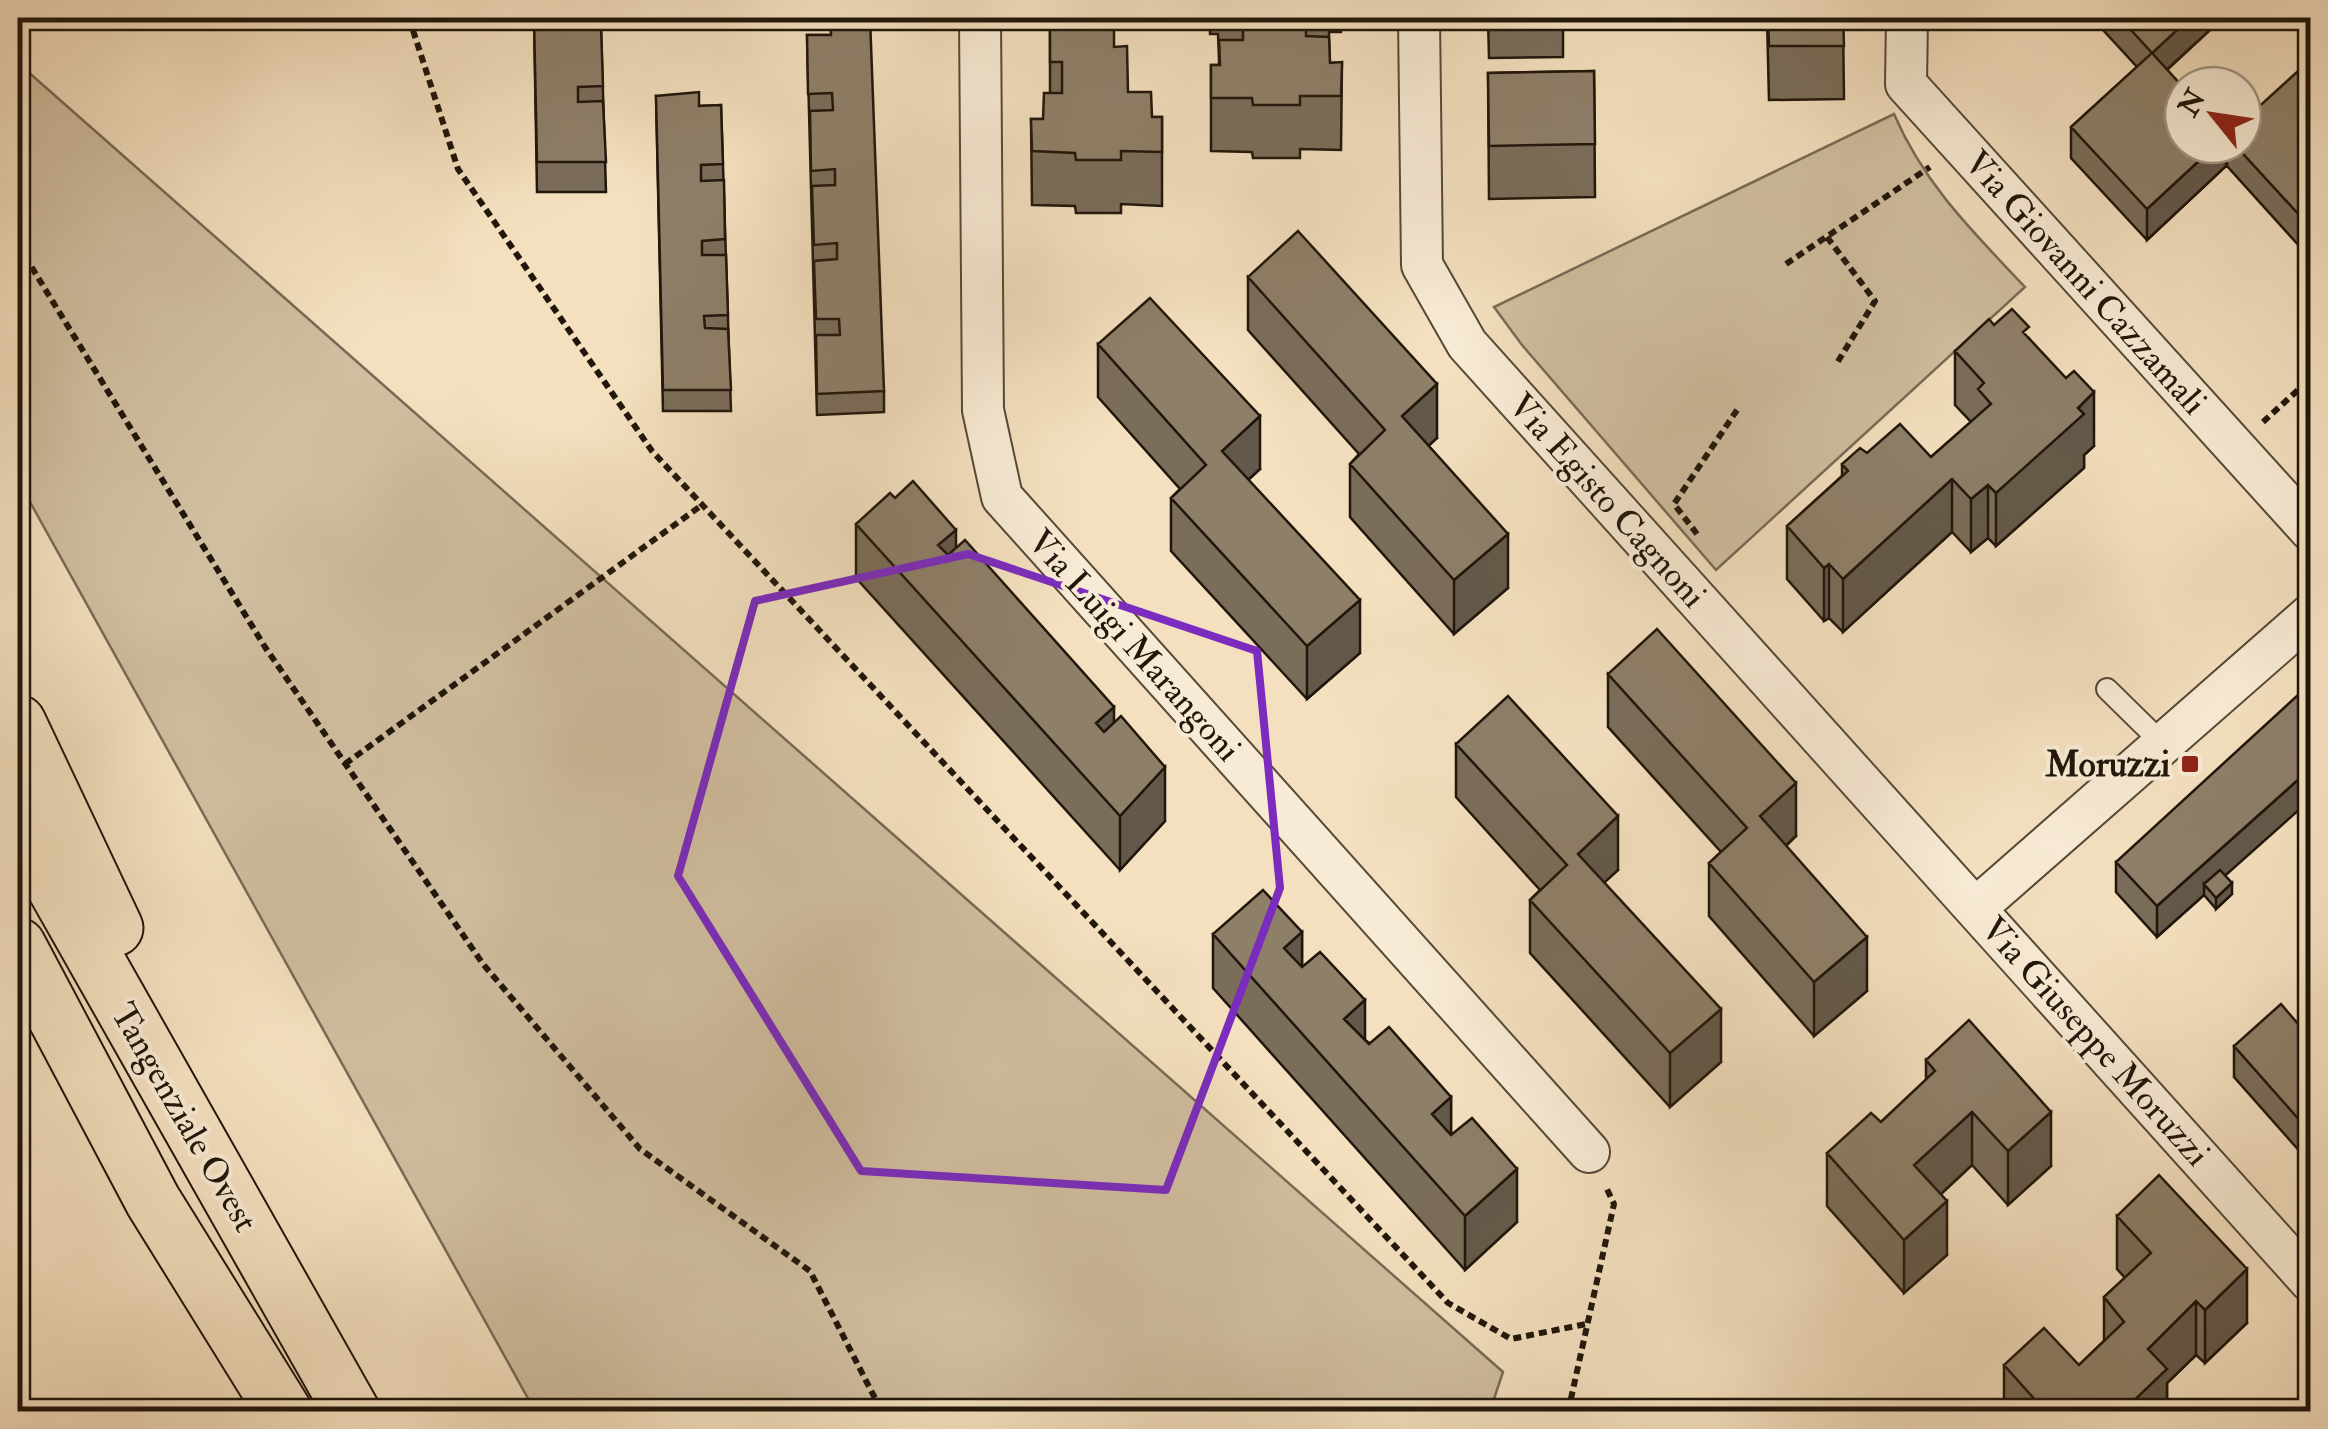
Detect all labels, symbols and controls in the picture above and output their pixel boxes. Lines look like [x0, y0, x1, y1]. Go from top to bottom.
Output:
north arrow [2163, 65, 2263, 165]
text: N [2171, 83, 2215, 124]
street label: Via Giovanni Cazzamali [1955, 141, 2216, 424]
street label: Via Egisto Cagnoni [1499, 384, 1715, 617]
street label: Via Luigi Marangoni [1018, 520, 1250, 771]
place label: Moruzzi [2045, 743, 2171, 787]
marker: Moruzzi [2179, 753, 2201, 775]
street label: Via Giuseppe Moruzzi [1972, 908, 2219, 1176]
street label: Tangenziale Ovest [101, 995, 267, 1240]

